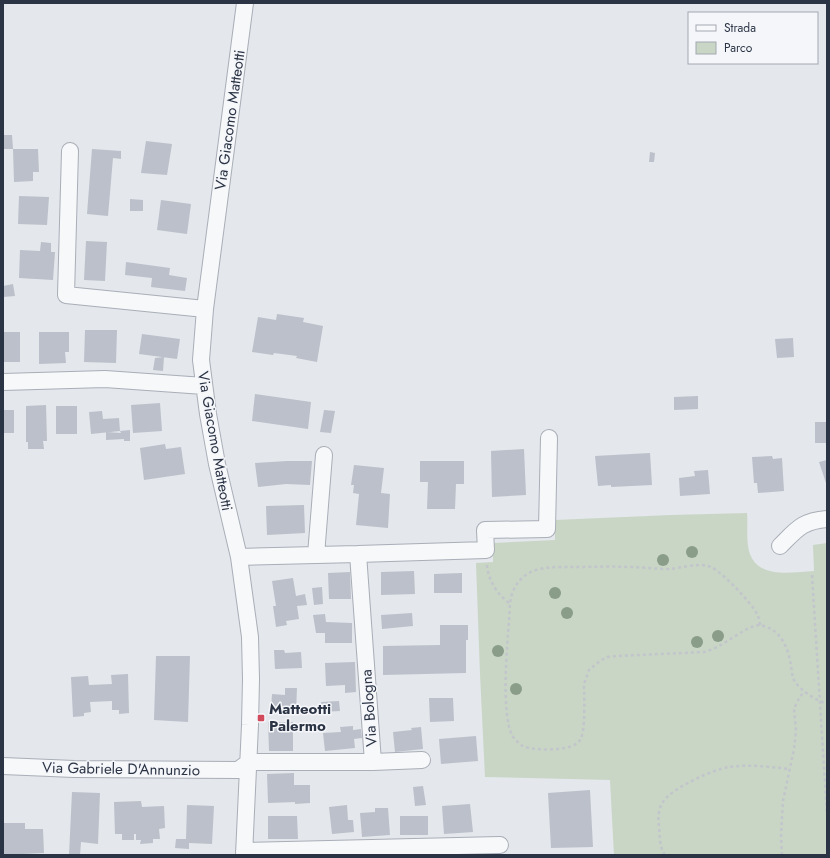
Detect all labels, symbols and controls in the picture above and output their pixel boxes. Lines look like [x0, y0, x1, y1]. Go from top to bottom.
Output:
legend [688, 12, 818, 64]
text: Strada [724, 19, 756, 37]
text: Parco [724, 39, 753, 57]
street label: Via Giacomo Matteotti [209, 48, 251, 192]
street label: Via Giacomo Matteotti [192, 369, 238, 513]
street label: Via Bologna [355, 669, 383, 747]
place label: Matteotti Palermo [269, 698, 331, 737]
marker: Matteotti Palermo [256, 713, 266, 723]
street label: Via Gabriele D'Annunzio [42, 757, 200, 781]

